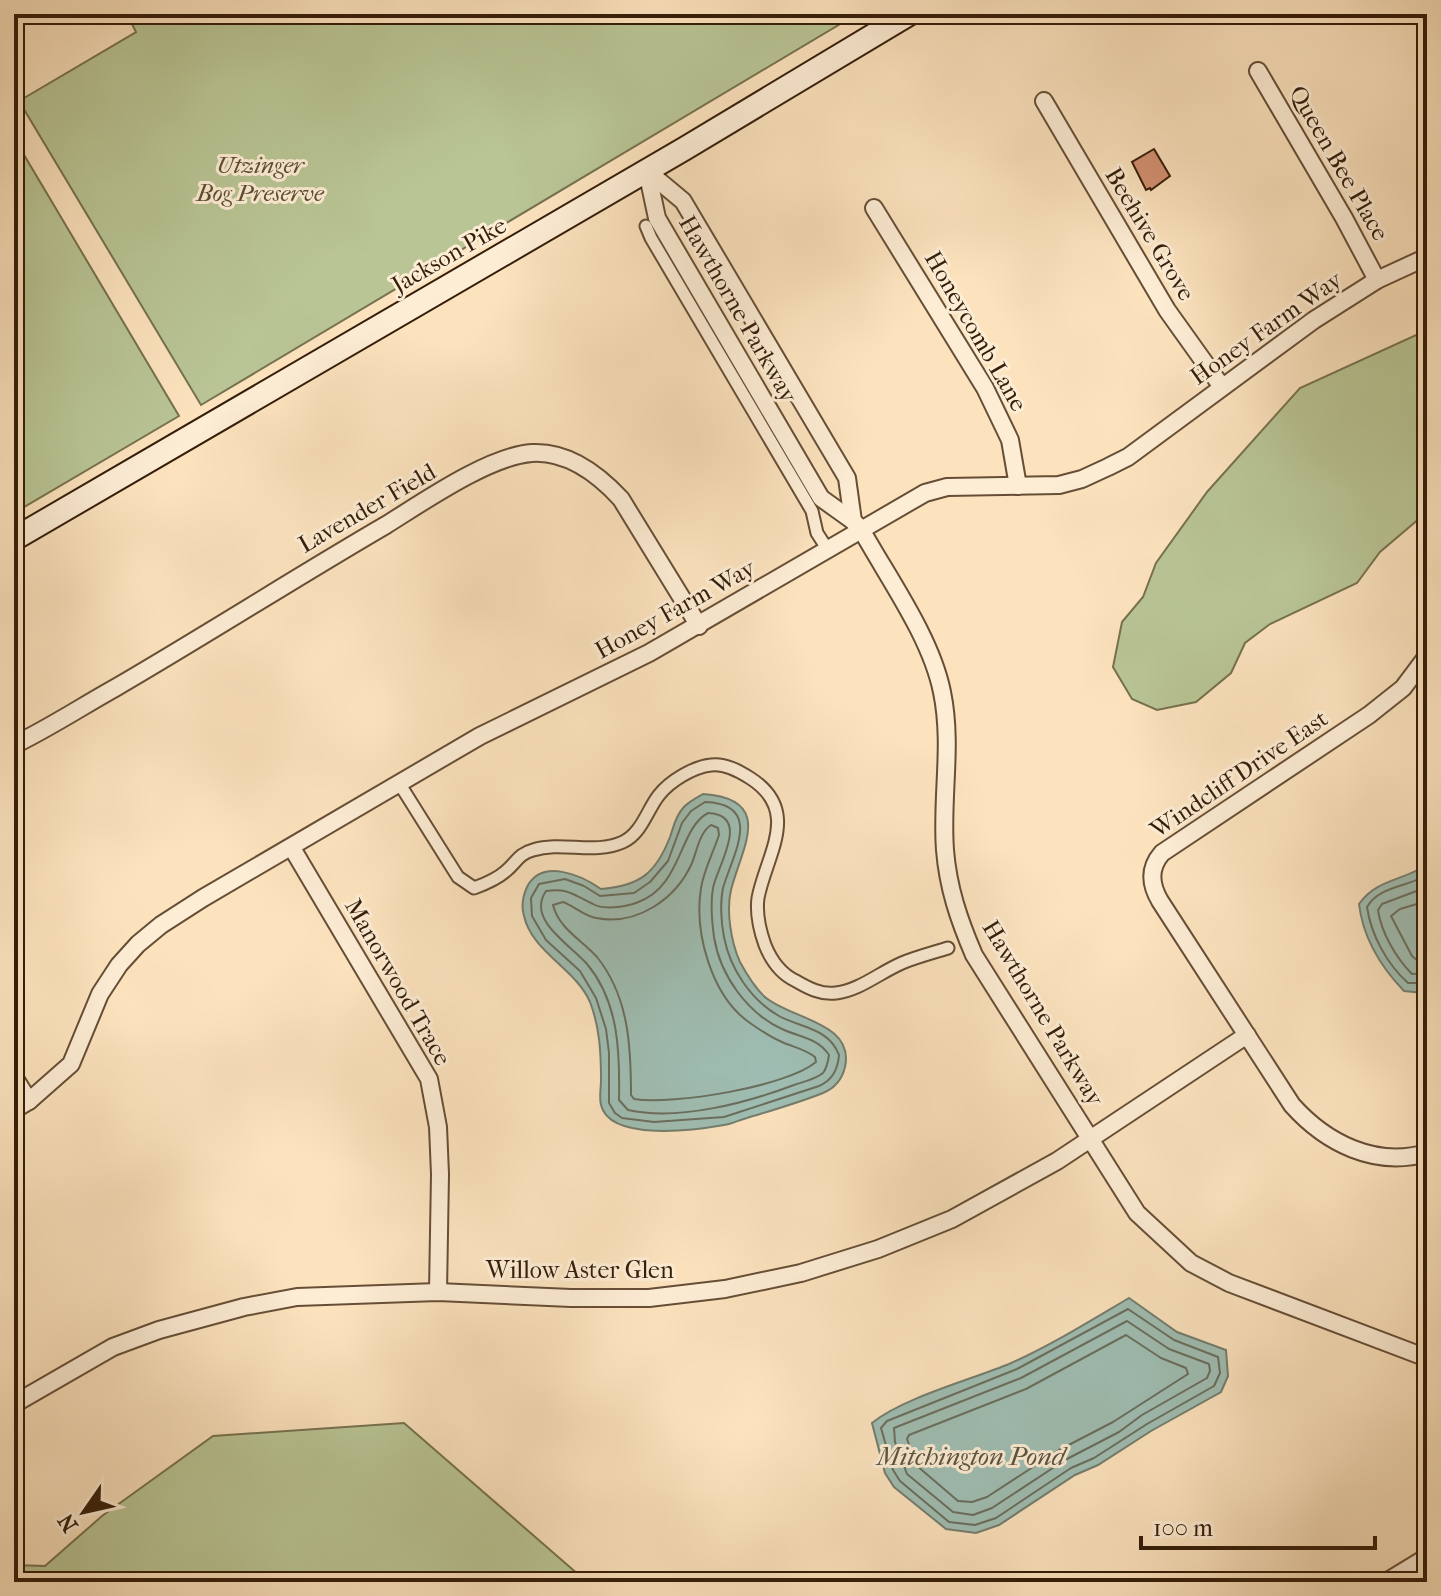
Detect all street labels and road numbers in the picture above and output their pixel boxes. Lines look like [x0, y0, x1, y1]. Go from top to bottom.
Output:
street label: Queen Bee Place [1283, 81, 1395, 245]
street label: Beehive Grove [1099, 162, 1201, 306]
street label: Jackson Pike [385, 211, 511, 300]
street label: Hawthorne Parkway [673, 211, 804, 409]
street label: Honeycomb Lane [919, 246, 1033, 416]
street label: Honey Farm Way [1185, 265, 1348, 391]
street label: Lavender Field [293, 457, 441, 559]
street label: Honey Farm Way [590, 553, 761, 665]
street label: Windcliff Drive East [1144, 704, 1333, 844]
street label: Manorwood Trace [339, 894, 457, 1070]
street label: Hawthorne Parkway [977, 915, 1110, 1112]
street label: Willow Aster Glen [485, 1256, 674, 1284]

